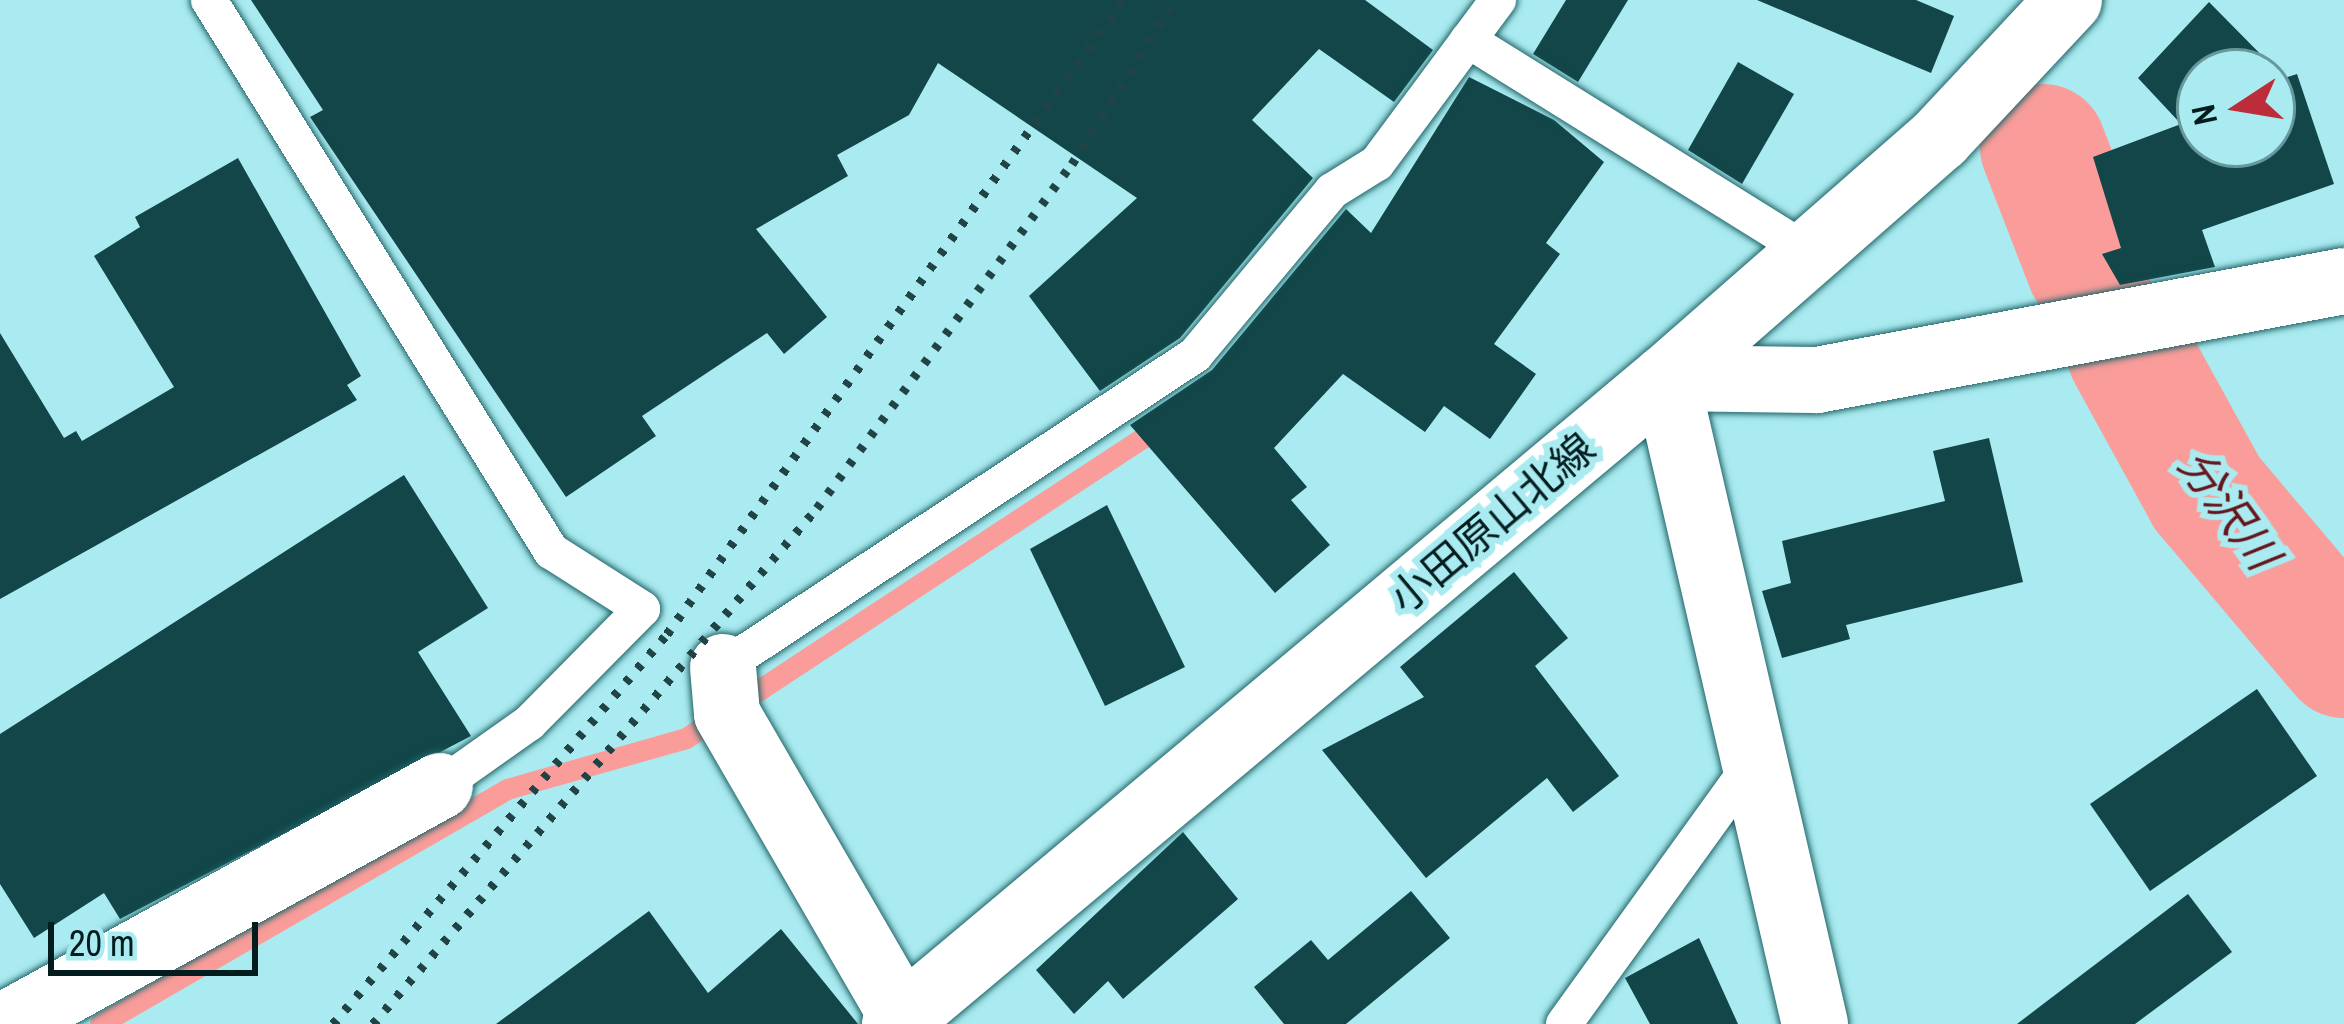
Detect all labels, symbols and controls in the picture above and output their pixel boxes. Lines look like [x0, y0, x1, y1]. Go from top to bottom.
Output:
north arrow [2176, 48, 2296, 168]
text: N [2180, 101, 2227, 129]
street label: 小田原山北線 [1379, 423, 1605, 623]
water label: 分沢川 [2167, 439, 2291, 579]
scale bar [54, 898, 264, 972]
text: 20 m [69, 919, 135, 967]

